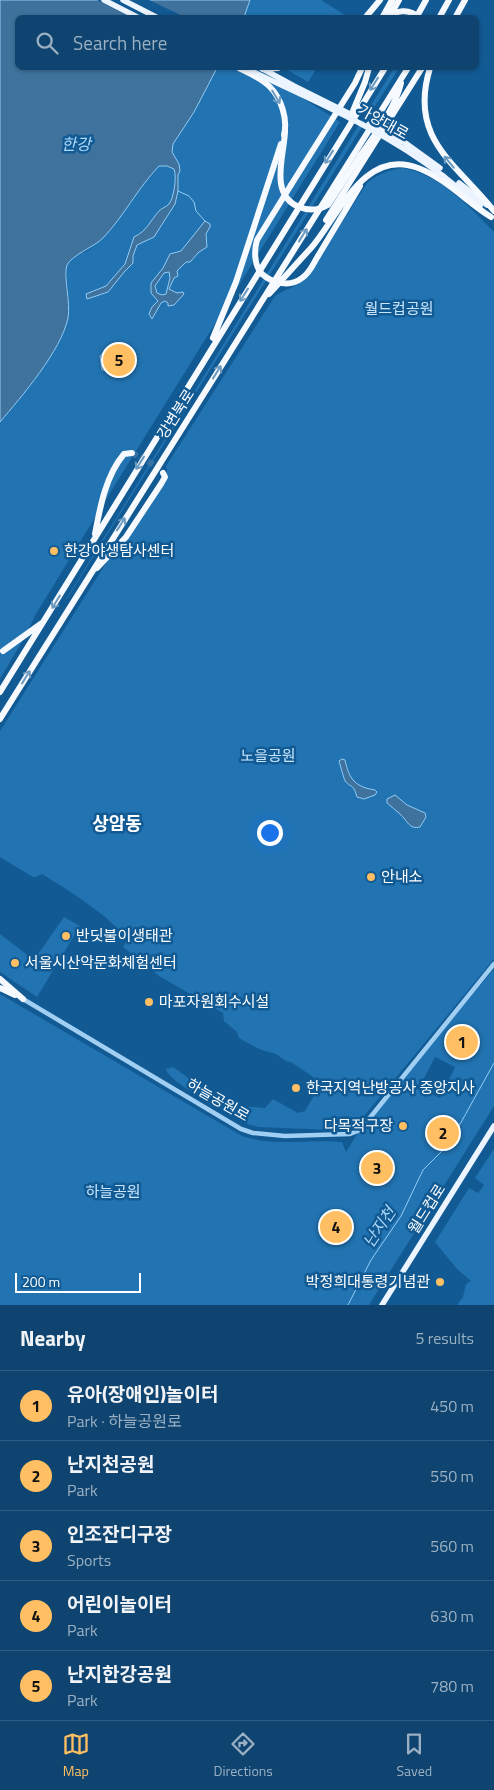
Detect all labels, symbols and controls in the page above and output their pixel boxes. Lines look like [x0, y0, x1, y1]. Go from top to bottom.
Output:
search box [15, 15, 479, 70]
text: Search here [73, 28, 167, 57]
icon: search [33, 29, 61, 57]
one-way arrow [369, 76, 379, 90]
one-way arrow [272, 90, 282, 104]
street label: 가양대로 [354, 98, 413, 145]
water label: 한강 [61, 132, 93, 156]
one-way arrow [324, 149, 334, 163]
one-way arrow [444, 156, 455, 169]
one-way arrow [299, 228, 309, 242]
one-way arrow [238, 287, 248, 301]
park label: 월드컵공원 [364, 297, 434, 320]
pin: 5 [103, 341, 135, 379]
one-way arrow [211, 365, 222, 379]
street label: 강변북로 [151, 384, 200, 443]
one-way arrow [134, 455, 144, 469]
one-way arrow [116, 518, 126, 532]
place label: 한강야생탐사센터 [64, 539, 174, 562]
marker: 한강야생탐사센터 [48, 545, 60, 557]
one-way arrow [50, 594, 60, 608]
one-way arrow [21, 671, 31, 685]
park label: 노을공원 [240, 744, 296, 767]
district label: 상암동 [92, 810, 142, 837]
your location [257, 820, 283, 846]
place label: 안내소 [381, 865, 423, 888]
marker: 안내소 [365, 871, 377, 883]
place label: 반딧불이생태관 [76, 924, 173, 947]
marker: 반딧불이생태관 [60, 930, 72, 942]
place label: 서울시산악문화체험센터 [25, 951, 177, 974]
marker: 서울시산악문화체험센터 [9, 957, 21, 969]
place label: 마포자원회수시설 [159, 990, 269, 1013]
marker: 마포자원회수시설 [143, 996, 155, 1008]
pin: 1 [446, 1023, 478, 1061]
street label: 하늘공원로 [183, 1072, 254, 1127]
place label: 한국지역난방공사 중앙지사 [306, 1076, 475, 1099]
marker: 한국지역난방공사 중앙지사 [290, 1082, 302, 1094]
place label: 다목적구장 [324, 1114, 393, 1137]
pin: 2 [427, 1114, 459, 1152]
marker: 다목적구장 [397, 1120, 409, 1132]
pin: 3 [361, 1149, 393, 1187]
street label: 월드컵로 [402, 1179, 451, 1238]
park label: 하늘공원 [85, 1180, 141, 1203]
water label: 난지천 [357, 1200, 403, 1252]
pin: 4 [320, 1208, 352, 1246]
scale bar [15, 1270, 141, 1293]
place label: 박정희대통령기념관 [306, 1270, 430, 1293]
text: 200 m [22, 1271, 60, 1292]
marker: 박정희대통령기념관 [434, 1276, 446, 1288]
text: Nearby [20, 1322, 85, 1354]
text: 5 results [415, 1326, 474, 1350]
text: 유아(장애인)놀이터 [67, 1379, 219, 1408]
text: 1 [32, 1394, 40, 1418]
text: 450 m [430, 1394, 474, 1418]
text: Park · 하늘공원로 [67, 1409, 182, 1433]
text: 난지천공원 [67, 1449, 154, 1478]
text: 2 [32, 1464, 40, 1488]
text: 550 m [430, 1464, 474, 1488]
text: Park [67, 1478, 98, 1502]
text: 인조잔디구장 [67, 1519, 172, 1548]
text: 3 [32, 1534, 40, 1558]
text: 560 m [430, 1534, 474, 1558]
text: Sports [67, 1548, 111, 1572]
text: 어린이놀이터 [67, 1589, 172, 1618]
text: 4 [32, 1604, 40, 1628]
text: 630 m [430, 1604, 474, 1628]
text: Park [67, 1618, 98, 1642]
text: 난지한강공원 [67, 1659, 172, 1688]
text: 5 [32, 1674, 40, 1698]
text: 780 m [430, 1674, 474, 1698]
text: Park [67, 1688, 98, 1712]
tab: Map [62, 1730, 90, 1781]
tab: Directions [213, 1730, 273, 1781]
tab: Saved [397, 1730, 432, 1781]

